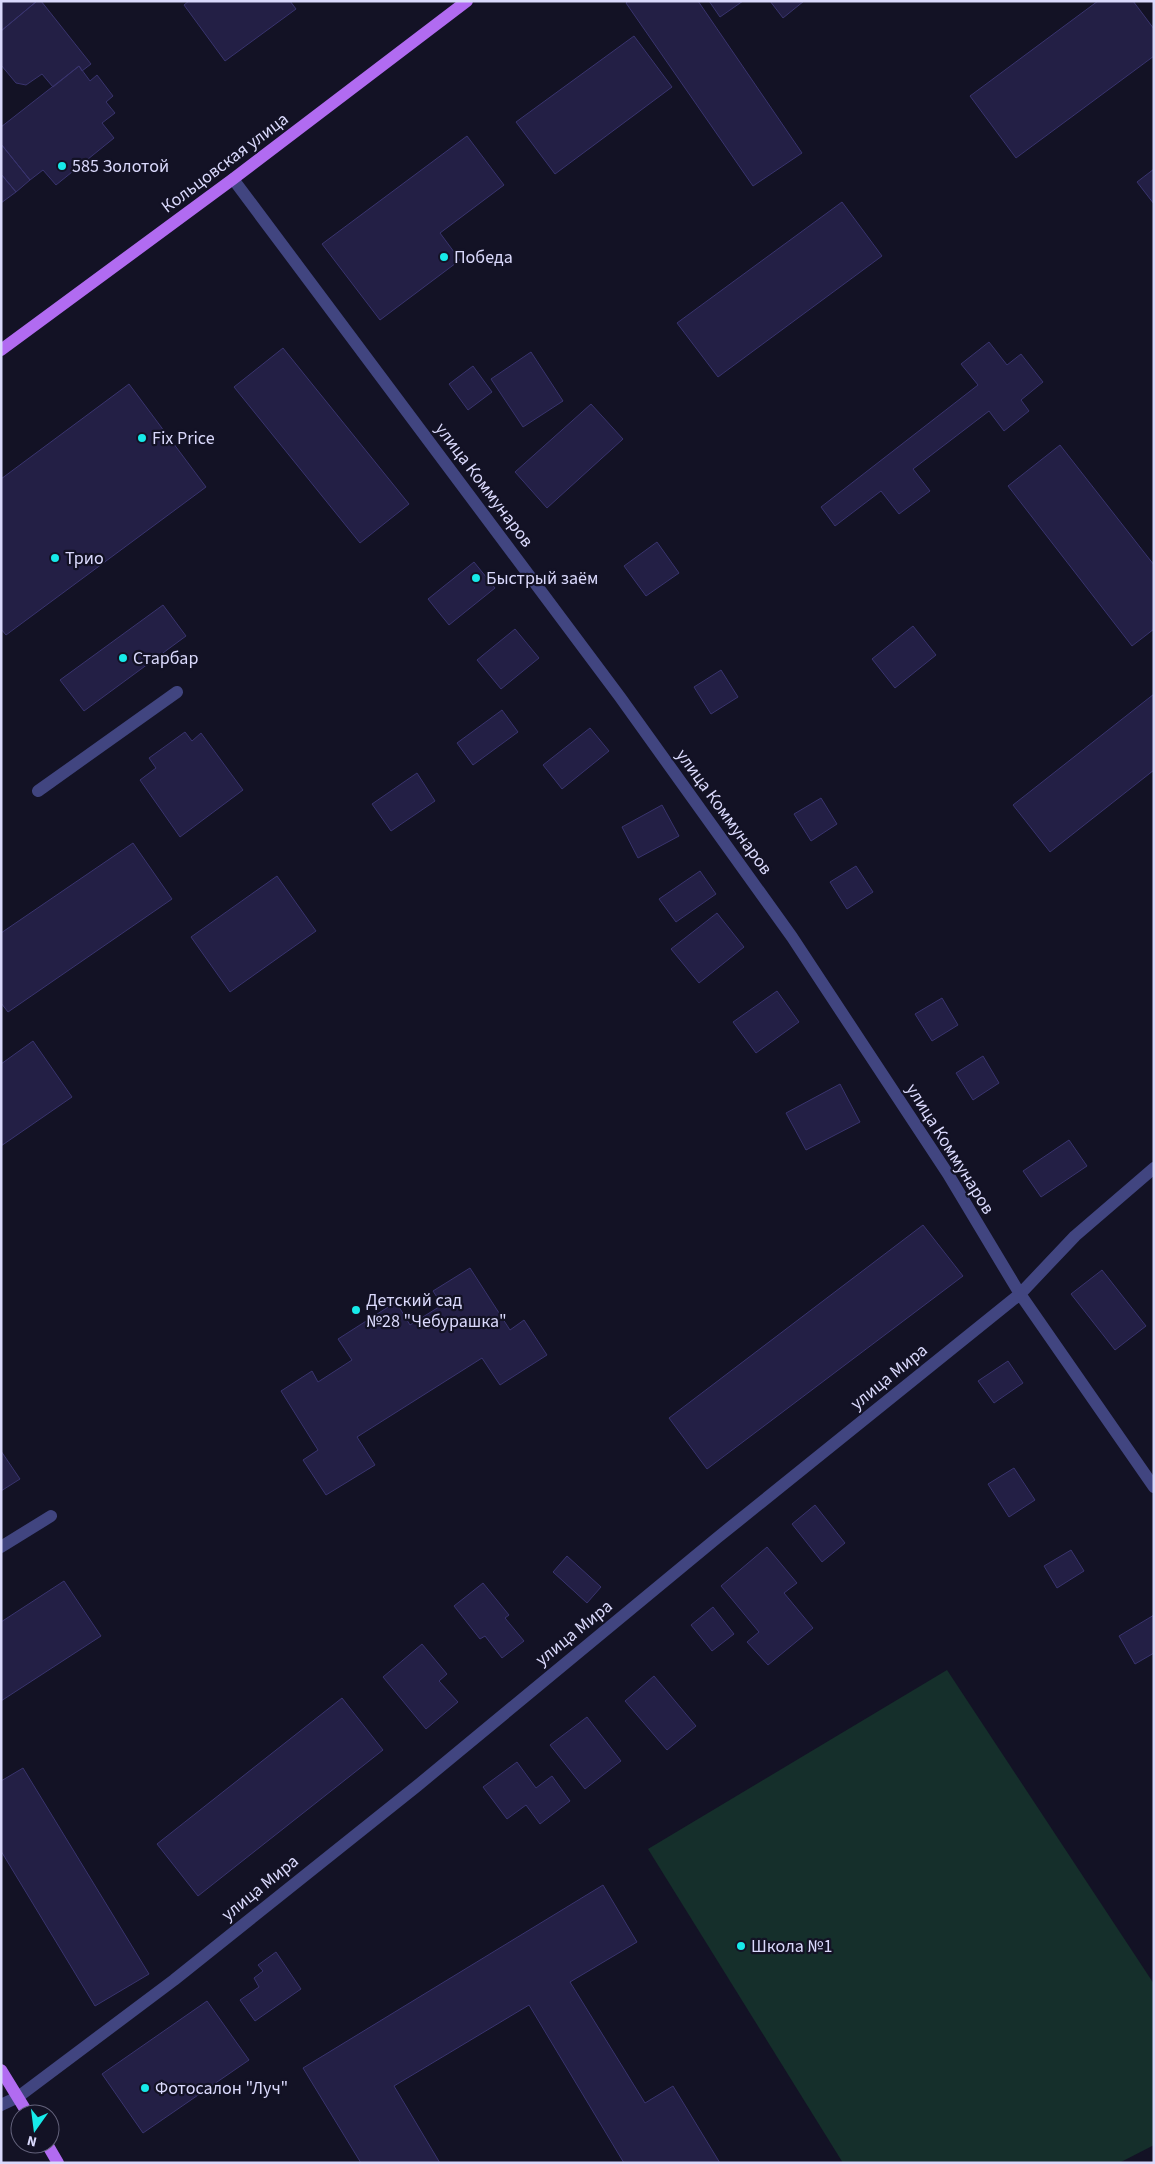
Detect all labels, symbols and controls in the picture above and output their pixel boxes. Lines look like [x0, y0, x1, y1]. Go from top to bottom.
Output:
street label: Кольцовская улица [156, 107, 294, 219]
place label: 585 Золотой [72, 154, 169, 179]
marker: 585 Золотой [56, 160, 68, 172]
place label: Победа [454, 245, 513, 270]
marker: Победа [438, 251, 450, 263]
street label: улица Коммунаров [429, 418, 539, 552]
place label: Fix Price [152, 426, 215, 451]
marker: Fix Price [136, 432, 148, 444]
place label: Трио [65, 546, 104, 571]
marker: Трио [49, 552, 61, 564]
place label: Быстрый заём [486, 566, 598, 591]
marker: Быстрый заём [470, 572, 482, 584]
place label: Старбар [133, 646, 198, 671]
marker: Старбар [117, 652, 129, 664]
street label: улица Коммунаров [670, 744, 778, 880]
street label: улица Коммунаров [900, 1079, 1000, 1219]
place label: Детский сад №28 "Чебурашка" [366, 1288, 507, 1334]
marker: Детский сад №28 "Чебурашка" [350, 1304, 362, 1316]
street label: улица Мира [845, 1338, 933, 1416]
street label: улица Мира [530, 1594, 618, 1672]
street label: улица Мира [216, 1849, 304, 1927]
place label: Школа №1 [751, 1934, 832, 1959]
marker: Школа №1 [735, 1940, 747, 1952]
place label: Фотосалон "Луч" [155, 2076, 288, 2101]
marker: Фотосалон "Луч" [139, 2082, 151, 2094]
north arrow [10, 2104, 60, 2154]
text: N [25, 2130, 39, 2151]

